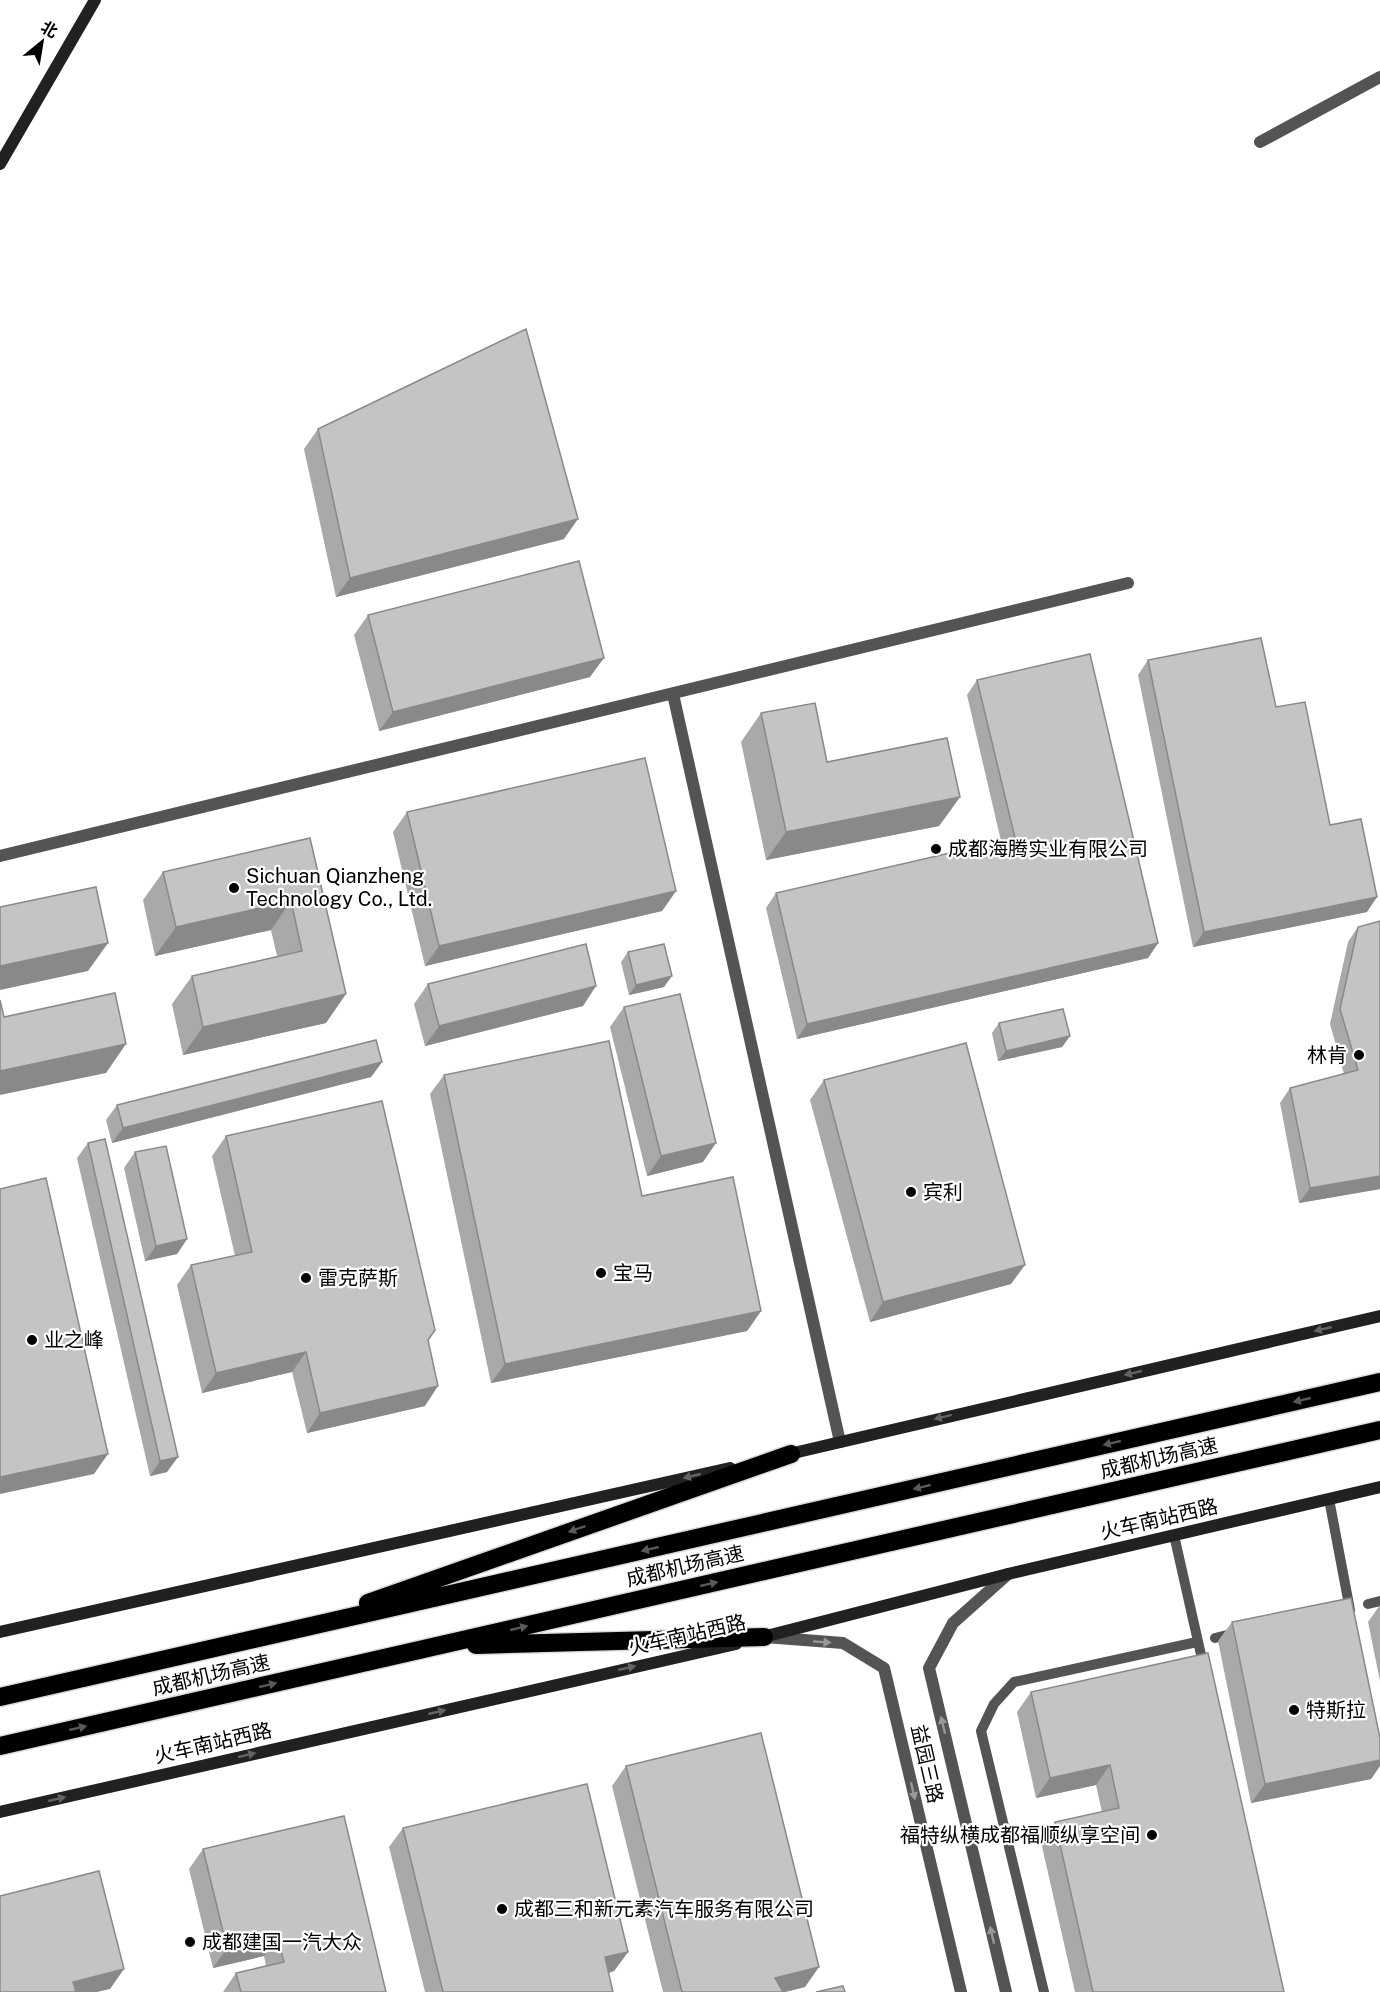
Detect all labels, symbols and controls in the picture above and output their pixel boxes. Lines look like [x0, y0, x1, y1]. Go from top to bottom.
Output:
north arrow [12, 12, 72, 72]
text: 北 [38, 17, 61, 42]
place label: 成都海腾实业有限公司 [948, 837, 1148, 861]
marker: 成都海腾实业有限公司 [929, 842, 943, 856]
place label: Sichuan Qianzheng Technology Co., Ltd. [246, 864, 432, 911]
marker: Sichuan Qianzheng Technology Co., Ltd. [227, 881, 241, 895]
place label: 林肯 [1307, 1043, 1347, 1067]
marker: 林肯 [1352, 1048, 1366, 1062]
place label: 宾利 [923, 1180, 963, 1204]
marker: 宾利 [904, 1185, 918, 1199]
place label: 宝马 [613, 1261, 653, 1285]
place label: 雷克萨斯 [318, 1266, 398, 1290]
marker: 宝马 [594, 1266, 608, 1280]
marker: 雷克萨斯 [299, 1271, 313, 1285]
one-way arrow [1314, 1324, 1332, 1334]
place label: 业之峰 [44, 1328, 104, 1352]
marker: 业之峰 [25, 1333, 39, 1347]
one-way arrow [1124, 1368, 1142, 1378]
one-way arrow [1293, 1395, 1312, 1405]
one-way arrow [934, 1413, 952, 1423]
street label: 成都机场高速 [1098, 1433, 1220, 1483]
one-way arrow [1103, 1439, 1122, 1449]
one-way arrow [683, 1472, 701, 1482]
one-way arrow [913, 1482, 931, 1492]
street label: 火车南站西路 [1098, 1494, 1220, 1544]
one-way arrow [568, 1525, 586, 1535]
street label: 成都机场高速 [624, 1541, 746, 1591]
one-way arrow [641, 1544, 659, 1554]
one-way arrow [700, 1579, 719, 1588]
street label: 火车南站西路 [626, 1610, 748, 1660]
one-way arrow [510, 1622, 528, 1632]
one-way arrow [812, 1637, 831, 1647]
street label: 成都机场高速 [150, 1650, 272, 1700]
one-way arrow [618, 1663, 636, 1673]
one-way arrow [258, 1680, 277, 1689]
place label: 特斯拉 [1306, 1698, 1366, 1722]
marker: 特斯拉 [1287, 1703, 1301, 1717]
one-way arrow [428, 1706, 446, 1716]
one-way arrow [937, 1716, 947, 1734]
street label: 火车南站西路 [152, 1718, 274, 1768]
street label: 益园三路 [906, 1722, 948, 1806]
one-way arrow [68, 1723, 87, 1732]
one-way arrow [238, 1750, 257, 1759]
one-way arrow [909, 1782, 919, 1800]
one-way arrow [48, 1794, 66, 1804]
place label: 福特纵横成都福顺纵享空间 [900, 1823, 1140, 1847]
marker: 福特纵横成都福顺纵享空间 [1145, 1828, 1159, 1842]
place label: 成都三和新元素汽车服务有限公司 [514, 1897, 814, 1921]
marker: 成都三和新元素汽车服务有限公司 [495, 1902, 509, 1916]
one-way arrow [987, 1926, 997, 1944]
place label: 成都建国一汽大众 [202, 1930, 362, 1954]
marker: 成都建国一汽大众 [183, 1935, 197, 1949]

